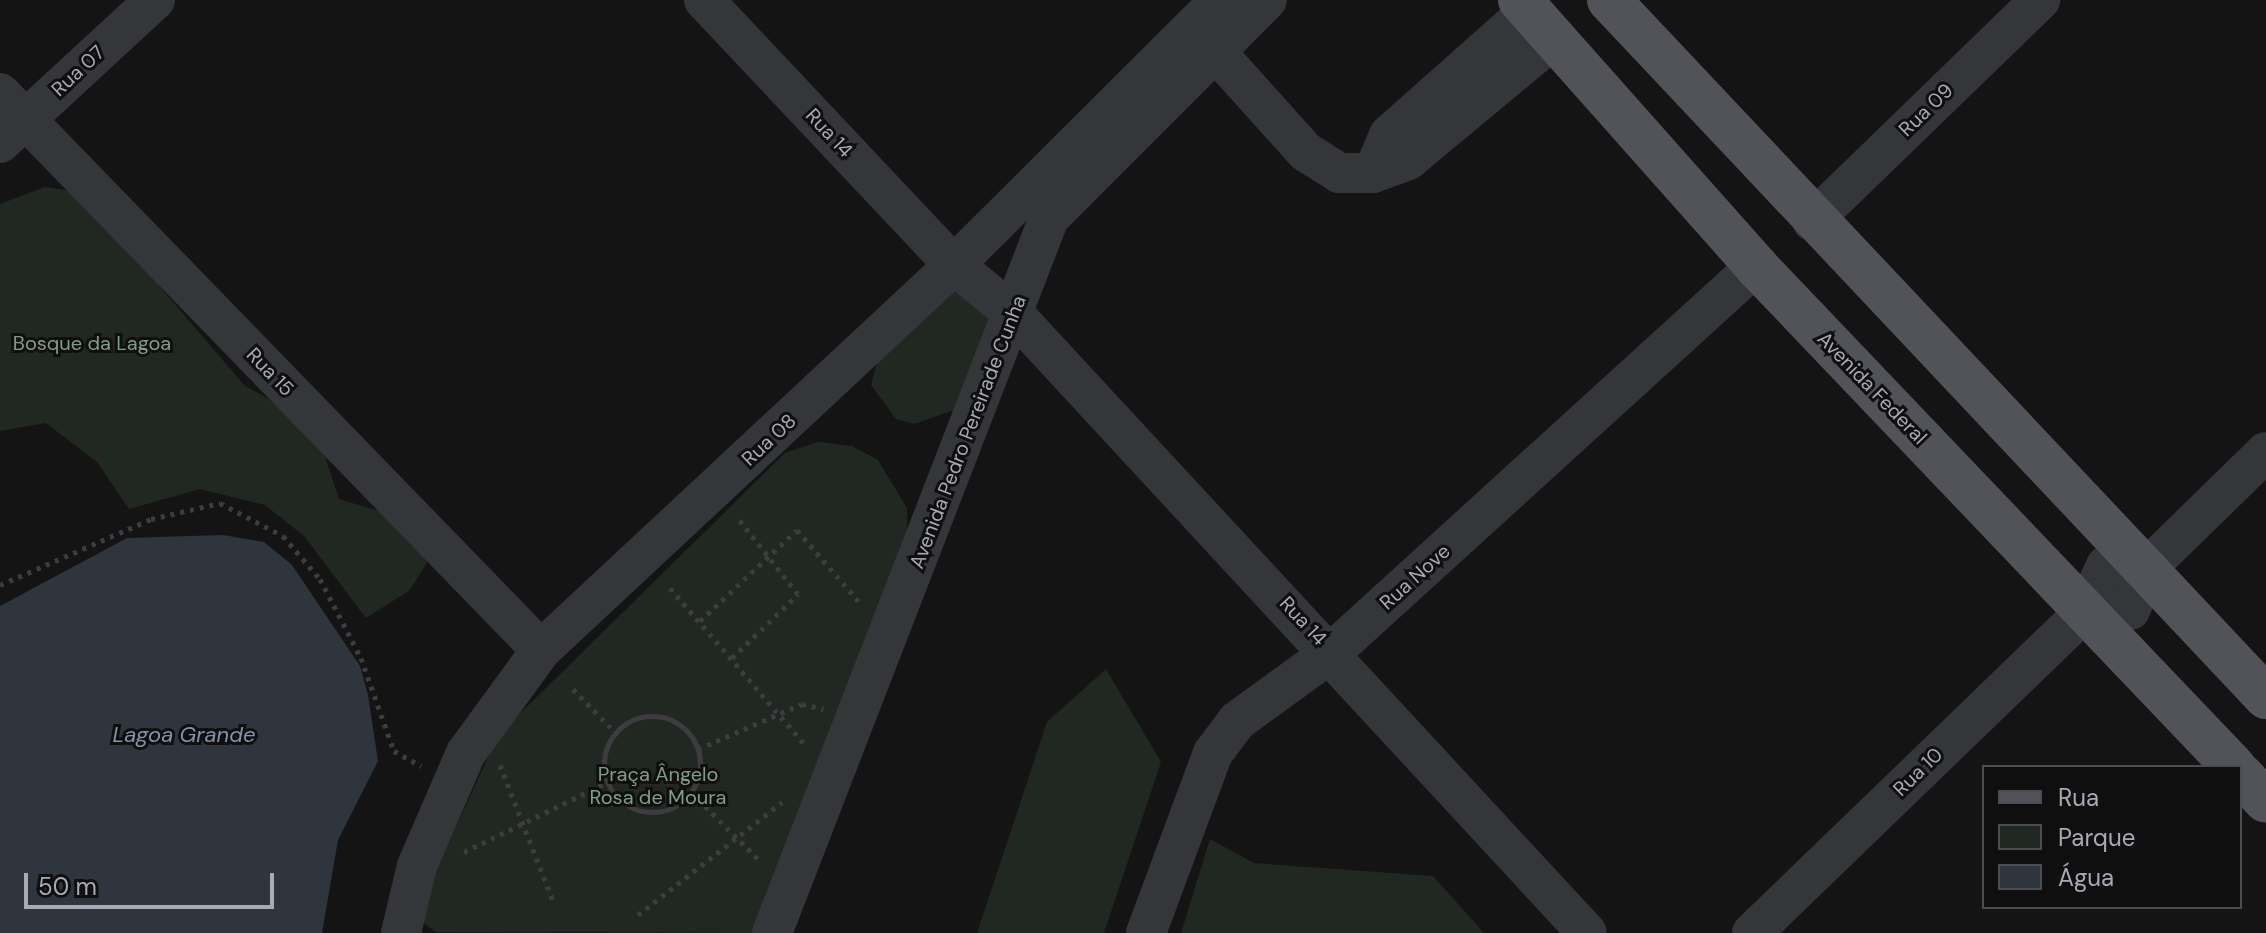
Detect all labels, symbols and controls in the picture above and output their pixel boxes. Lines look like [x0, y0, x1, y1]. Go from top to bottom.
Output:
street label: Rua 07 [47, 41, 109, 101]
street label: Rua 09 [1894, 79, 1958, 141]
street label: Rua 14 [800, 104, 858, 162]
street label: Avenida Pedro Pereirade Cunha [905, 292, 1031, 572]
street label: Avenida Federal [1812, 327, 1932, 449]
park label: Bosque da Lagoa [13, 331, 171, 355]
street label: Rua 15 [241, 343, 299, 401]
street label: Rua 08 [737, 409, 801, 471]
street label: Rua Nove [1375, 539, 1455, 615]
street label: Rua 14 [1274, 592, 1332, 650]
water label: Lagoa Grande [113, 722, 255, 748]
street label: Rua 10 [1888, 743, 1948, 801]
park label: Praça Ângelo Rosa de Moura [589, 762, 727, 809]
legend [1982, 765, 2242, 909]
text: Rua [2058, 782, 2099, 813]
text: Parque [2058, 822, 2135, 853]
scale bar [28, 857, 278, 907]
text: Água [2058, 862, 2114, 893]
text: 50 m [38, 871, 97, 902]

